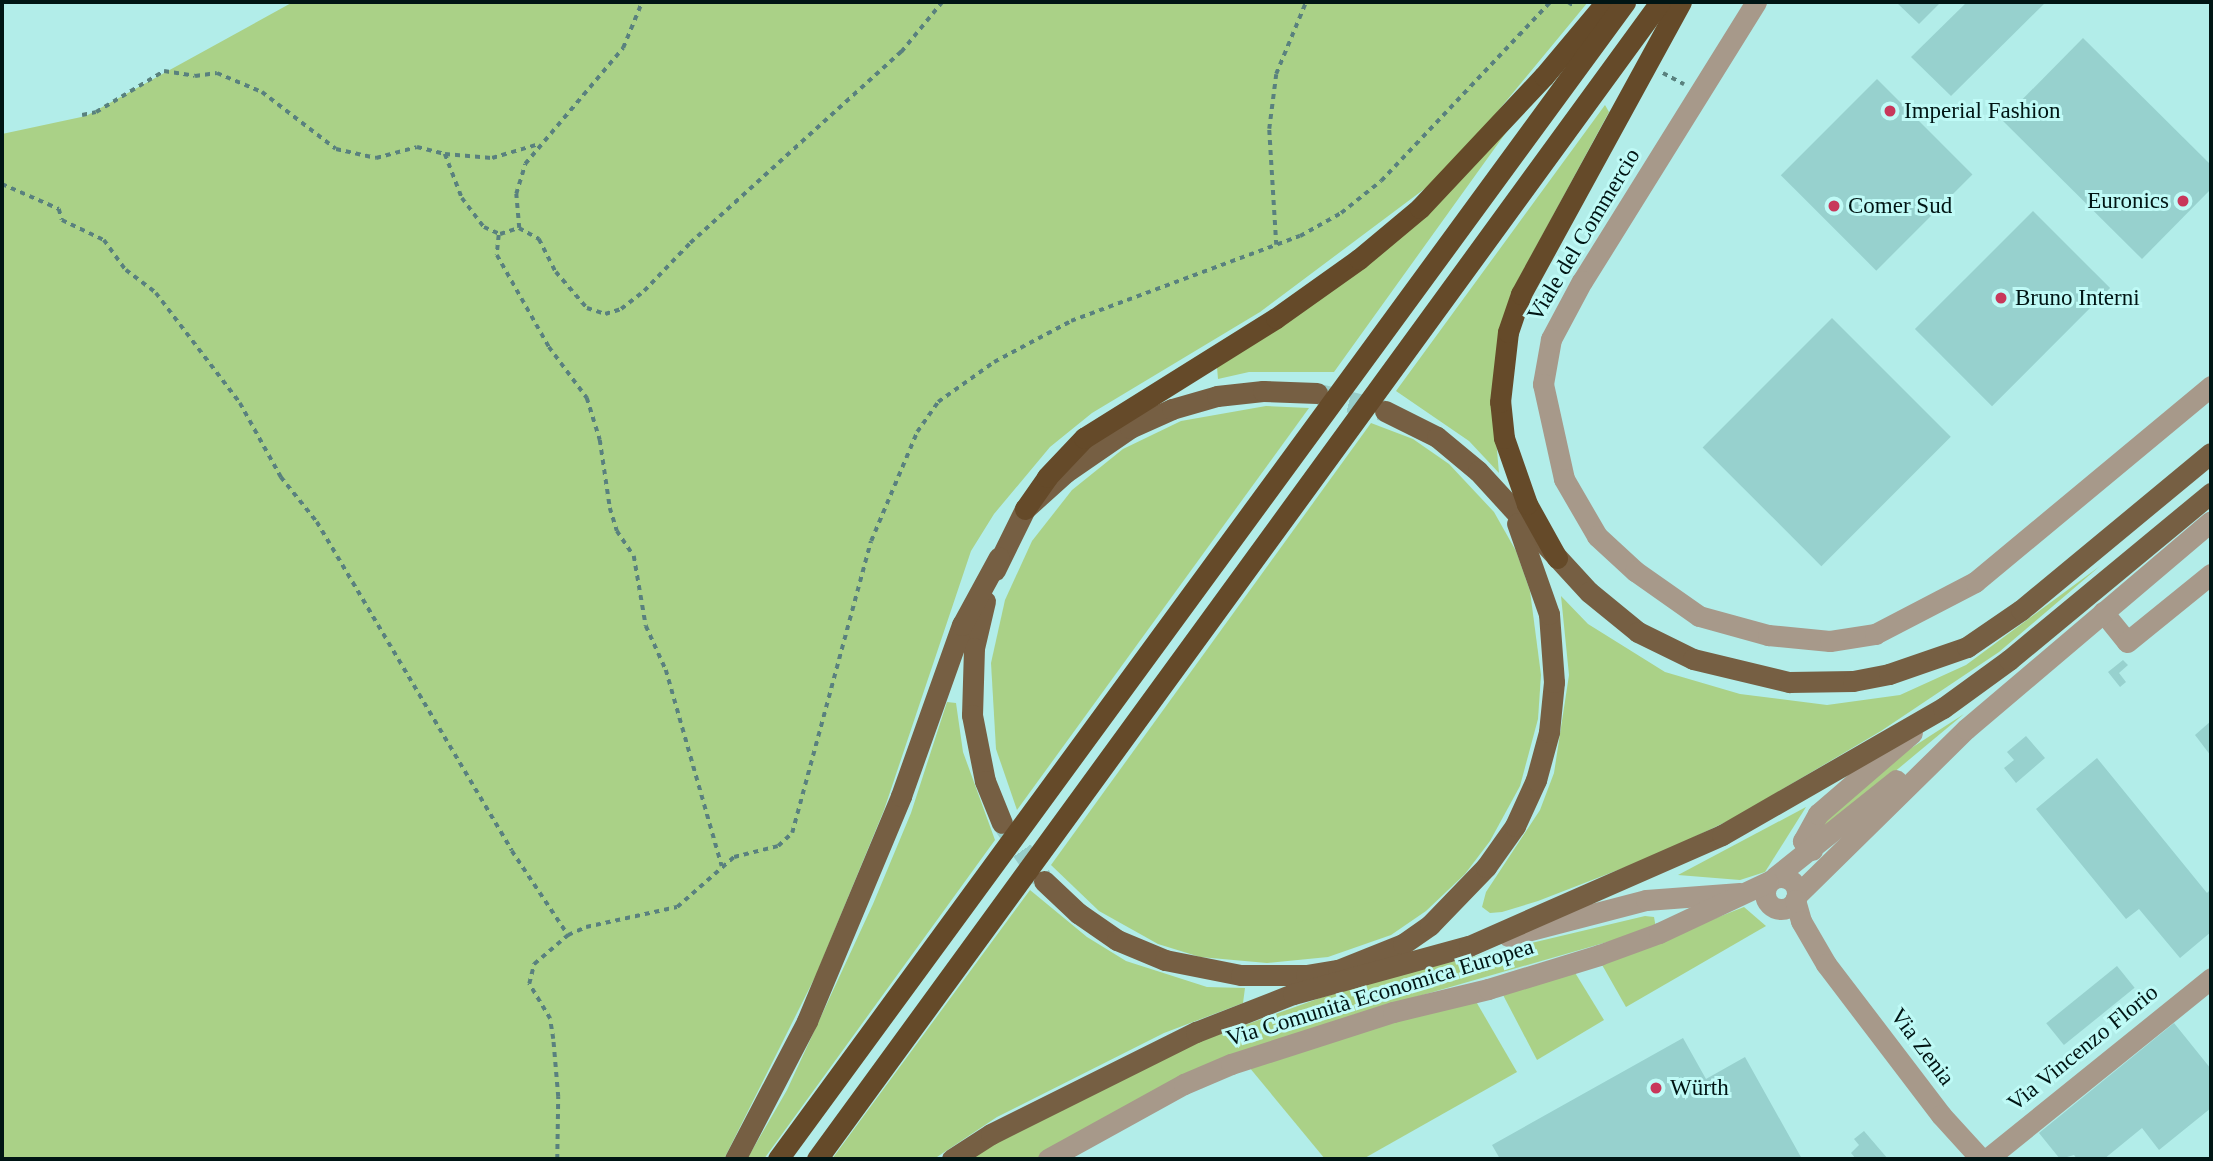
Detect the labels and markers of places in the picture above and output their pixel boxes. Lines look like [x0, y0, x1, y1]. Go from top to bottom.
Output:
place label: Imperial Fashion [1904, 97, 2060, 125]
marker: Imperial Fashion [1882, 103, 1898, 119]
place label: Euronics [2087, 187, 2169, 215]
place label: Comer Sud [1848, 192, 1952, 220]
marker: Euronics [2175, 193, 2191, 209]
marker: Comer Sud [1826, 198, 1842, 214]
place label: Bruno Interni [2015, 284, 2140, 312]
marker: Bruno Interni [1993, 290, 2009, 306]
place label: Würth [1670, 1074, 1729, 1102]
marker: Würth [1648, 1080, 1664, 1096]

